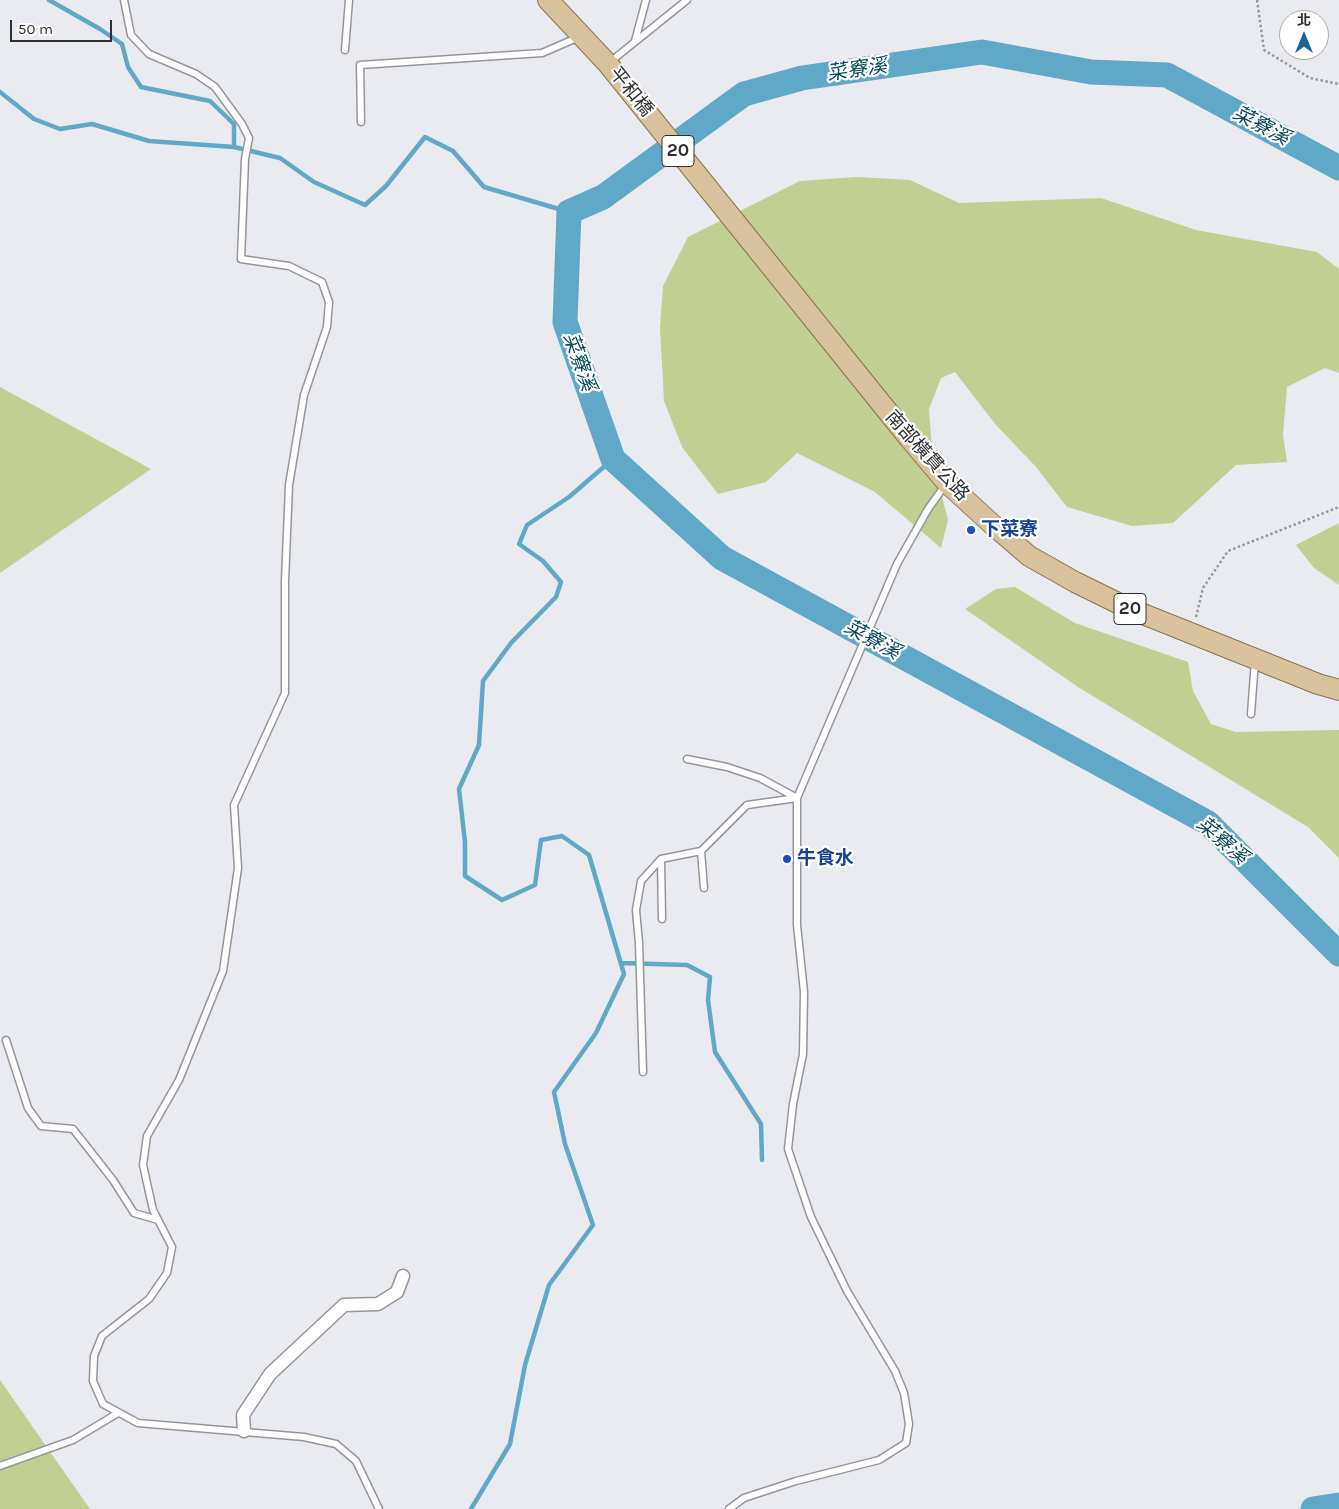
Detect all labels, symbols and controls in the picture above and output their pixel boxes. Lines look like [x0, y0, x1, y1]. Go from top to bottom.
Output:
scale bar [12, 10, 115, 42]
north arrow [1279, 10, 1329, 60]
text: 北 [1297, 12, 1311, 29]
text: 50 m [18, 20, 53, 38]
water label: 菜竂溪 [826, 54, 888, 86]
street label: 平和橋 [604, 63, 658, 121]
water label: 菜竂溪 [1229, 101, 1293, 151]
road number: 20 [662, 136, 694, 166]
water label: 菜竂溪 [558, 330, 600, 394]
street label: 南部橫貫公路 [880, 406, 974, 506]
place label: 下菜寮 [981, 519, 1038, 541]
marker: 下菜寮 [965, 524, 977, 536]
road number: 20 [1114, 594, 1146, 624]
water label: 菜竂溪 [840, 615, 904, 665]
water label: 菜竂溪 [1191, 812, 1253, 870]
place label: 牛食水 [797, 848, 854, 870]
marker: 牛食水 [781, 853, 793, 865]

